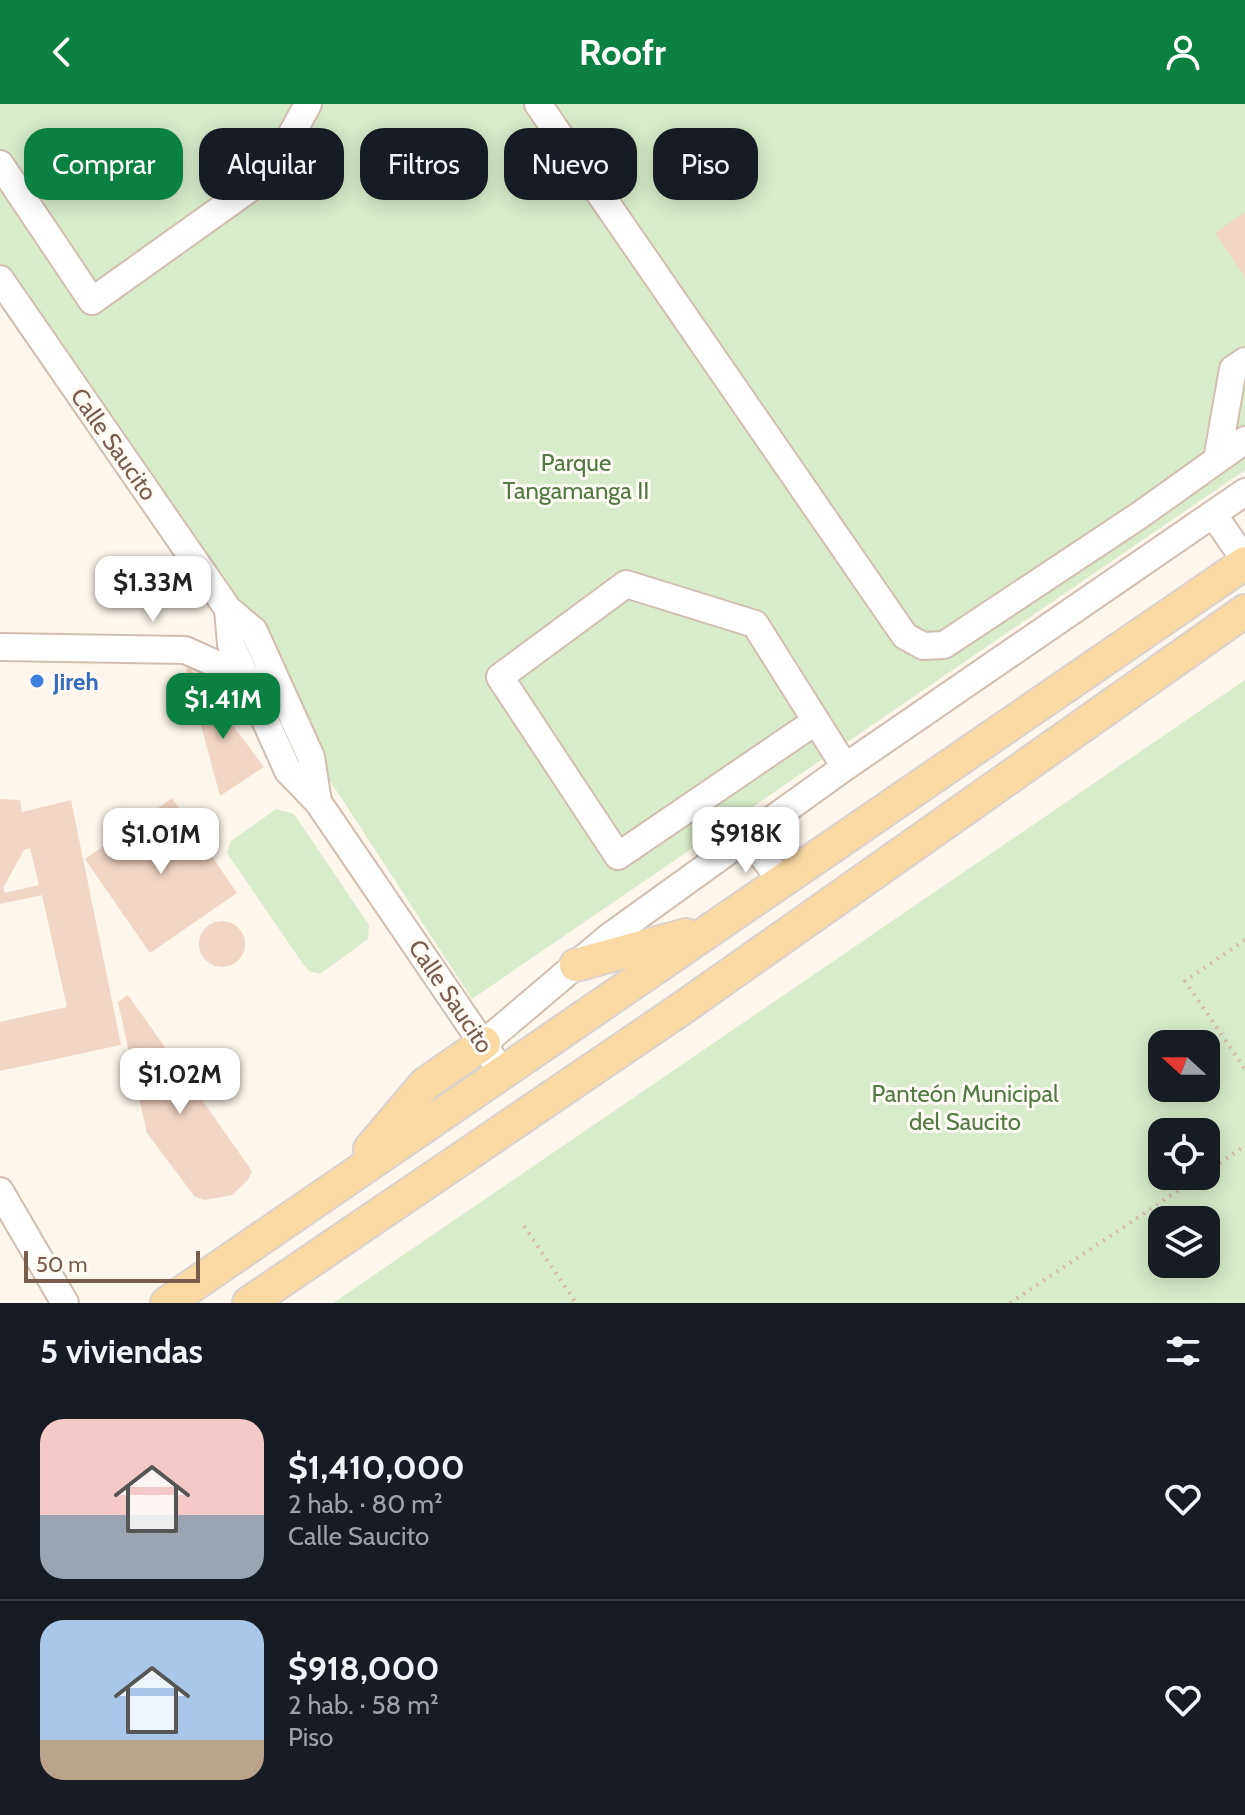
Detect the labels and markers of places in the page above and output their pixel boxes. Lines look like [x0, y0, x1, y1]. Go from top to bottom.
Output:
pin: $1.33M [88, 556, 218, 624]
place label: Jireh [52, 667, 99, 696]
marker: Jireh [28, 672, 46, 690]
pin: $1.41M [158, 673, 288, 741]
pin: $918K [690, 807, 802, 875]
pin: $1.01M [96, 808, 226, 876]
pin: $1.02M [115, 1048, 245, 1116]

